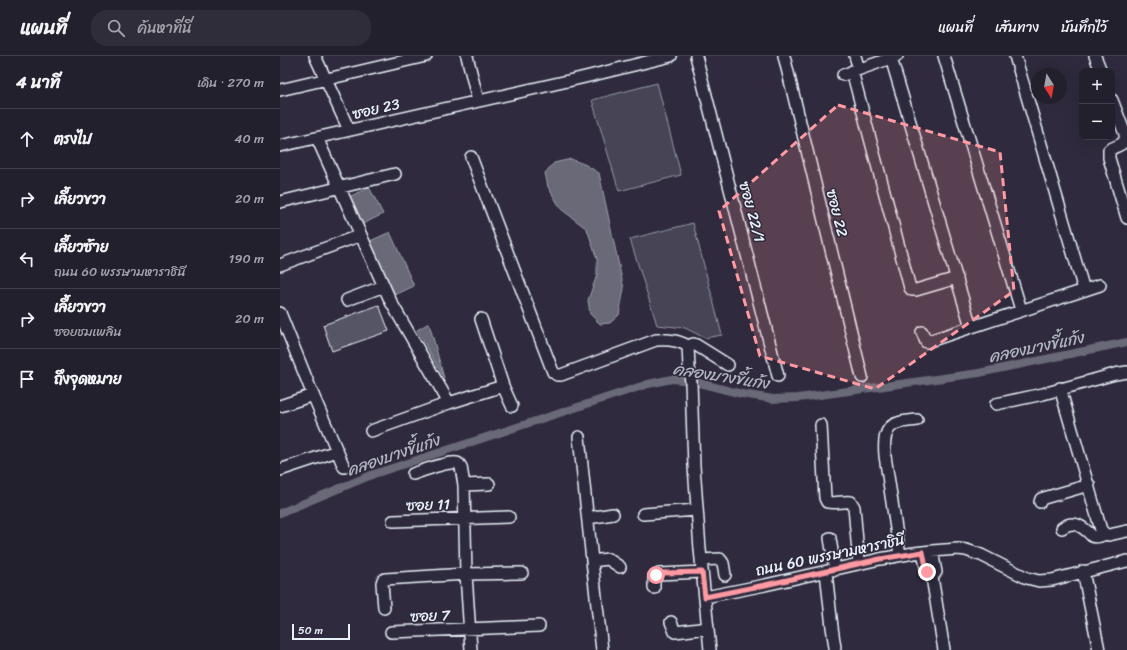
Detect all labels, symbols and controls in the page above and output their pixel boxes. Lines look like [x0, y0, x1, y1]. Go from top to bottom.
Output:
search box [91, 10, 371, 46]
text: แผนที่ [20, 11, 67, 44]
text: ค้นหาที่นี่ [137, 15, 192, 41]
text: แผนที่ [938, 15, 973, 40]
text: เส้นทาง [995, 15, 1039, 40]
text: บันทึกไว้ [1061, 15, 1107, 40]
icon: search [105, 17, 127, 39]
text: 4 นาที [16, 67, 61, 97]
north arrow [1031, 68, 1067, 104]
map controls [1079, 68, 1115, 140]
button: + [1079, 68, 1115, 104]
text: เดิน · 270 m [197, 71, 264, 94]
street label: ซอย 23 [350, 91, 402, 127]
button: − [1079, 104, 1115, 140]
text: ตรงไป [54, 126, 92, 152]
text: 40 m [234, 127, 264, 150]
icon: ahead [16, 128, 38, 150]
street label: ซอย 22/1 [731, 179, 773, 245]
text: เลี้ยวขวา [54, 186, 106, 212]
street label: ซอย 22 [819, 186, 856, 240]
text: 20 m [235, 187, 264, 210]
icon: right [16, 188, 38, 210]
text: เลี้ยวซ้าย [54, 234, 109, 260]
text: 190 m [229, 247, 264, 270]
icon: left [16, 248, 38, 270]
text: ถนน 60 พรรษามหาราชินี [54, 260, 186, 283]
text: เลี้ยวขวา [54, 294, 106, 320]
text: 20 m [235, 307, 264, 330]
icon: right [16, 308, 38, 330]
text: ซอยชมเพลิน [54, 320, 122, 343]
water label: คลองบางขี้แก้ง [986, 322, 1089, 371]
water label: คลองบางขี้แก้ง [671, 354, 773, 398]
text: ถึงจุดหมาย [54, 366, 122, 392]
icon: arrive [16, 368, 38, 390]
water label: คลองบางขี้แก้ง [343, 425, 446, 484]
street label: ซอย 11 [406, 491, 450, 519]
street label: ถนน 60 พรรษามหาราชินี [753, 526, 909, 584]
route end [918, 563, 936, 581]
route start [647, 566, 665, 584]
street label: ซอย 7 [410, 602, 452, 630]
text: 50 m [298, 621, 323, 640]
scale bar [292, 622, 350, 641]

